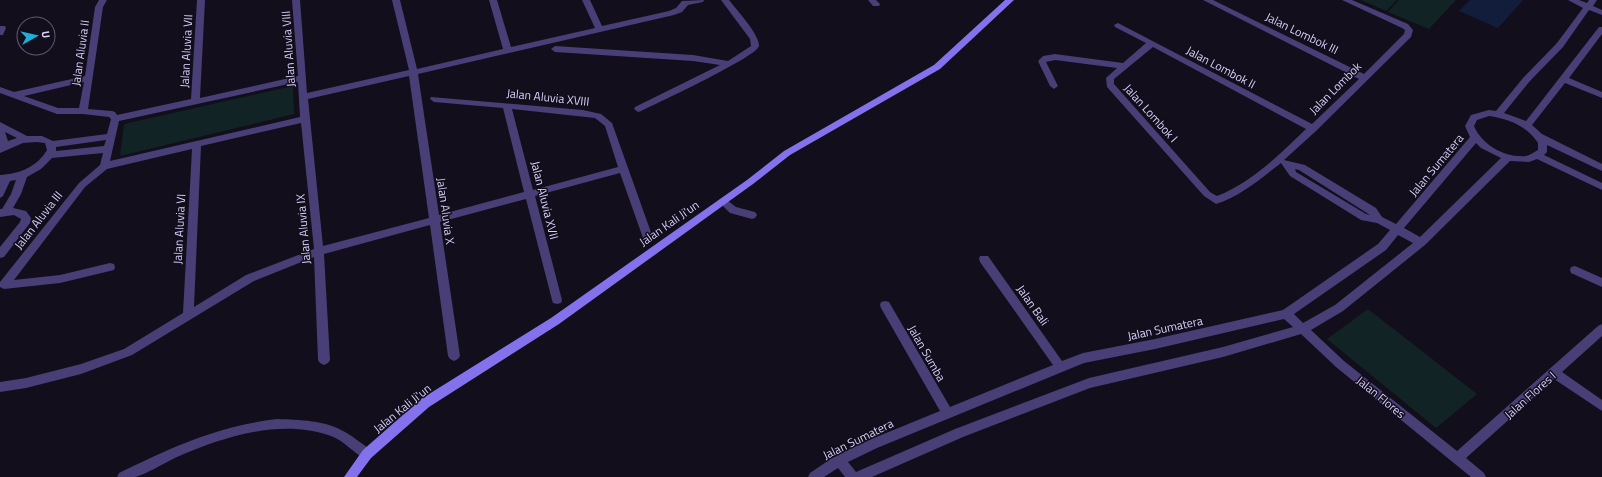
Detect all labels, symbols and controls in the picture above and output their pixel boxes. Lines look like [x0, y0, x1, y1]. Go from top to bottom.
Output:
street label: Jalan Lombok III [1262, 7, 1342, 59]
street label: Jalan Aluvia VIII [276, 10, 300, 88]
street label: Jalan Aluvia VII [175, 14, 197, 88]
north arrow [16, 16, 56, 56]
street label: Jalan Aluvia II [66, 19, 94, 87]
text: U [37, 30, 54, 39]
street label: Jalan Lombok II [1183, 41, 1259, 93]
street label: Jalan Lombok [1304, 57, 1366, 119]
street label: Jalan Lombok I [1119, 79, 1183, 147]
street label: Jalan Aluvia XVIII [506, 83, 590, 111]
street label: Jalan Sumatera [1404, 130, 1468, 200]
street label: Jalan Aluvia XVII [526, 159, 564, 241]
street label: Jalan Aluvia X [432, 176, 460, 246]
street label: Jalan Aluvia III [9, 187, 67, 253]
street label: Jalan Aluvia VI [168, 193, 190, 265]
street label: Jalan Aluvia IX [290, 193, 316, 265]
street label: Jalan Kali Ji'un [635, 195, 703, 251]
street label: Jalan Bali [1012, 281, 1054, 329]
street label: Jalan Sumatera [1126, 311, 1204, 345]
street label: Jalan Sumba [903, 321, 951, 385]
street label: Jalan Flores I [1500, 367, 1560, 423]
street label: Jalan Flores [1352, 371, 1410, 423]
street label: Jalan Kali Ji'un [369, 379, 435, 437]
street label: Jalan Sumatera [819, 414, 897, 464]

